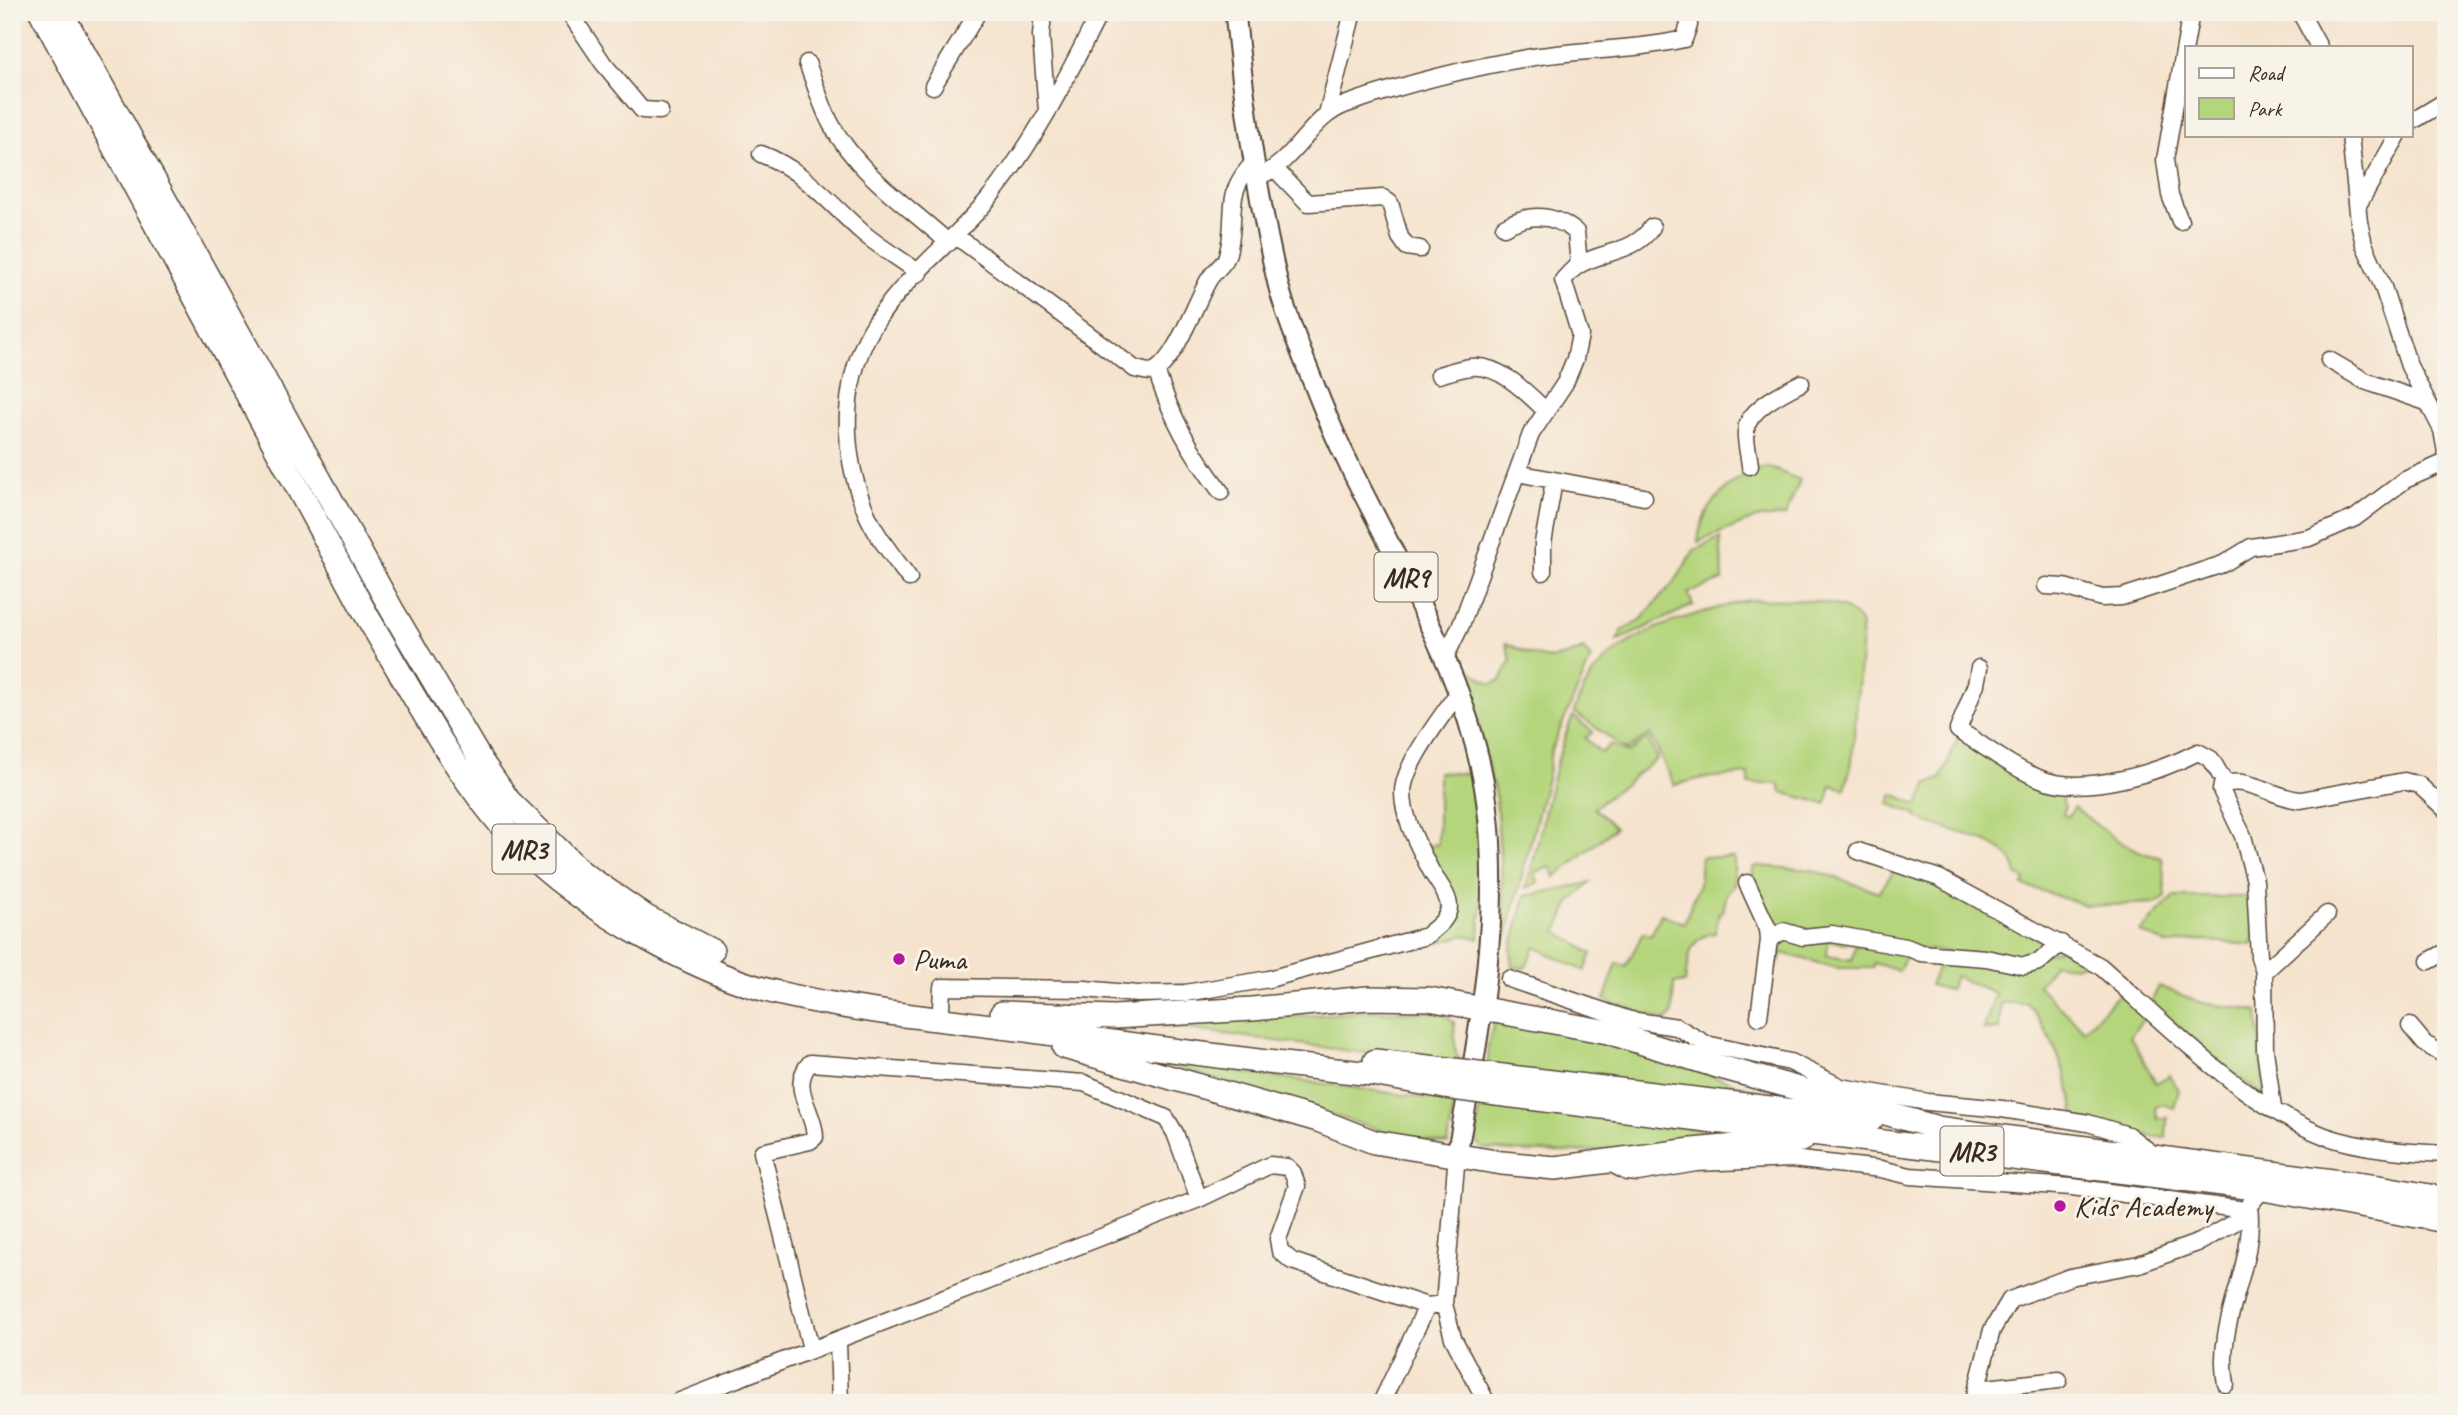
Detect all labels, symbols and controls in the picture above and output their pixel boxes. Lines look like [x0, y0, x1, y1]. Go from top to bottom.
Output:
legend [2185, 46, 2412, 136]
text: Road [2248, 60, 2287, 86]
text: Park [2248, 96, 2283, 122]
road number: MR9 [1374, 552, 1438, 602]
road number: MR3 [492, 824, 556, 874]
place label: Puma [913, 940, 968, 978]
marker: Puma [891, 951, 907, 967]
road number: MR3 [1940, 1126, 2004, 1176]
place label: Kids Academy [2074, 1187, 2215, 1225]
marker: Kids Academy [2052, 1198, 2068, 1214]

